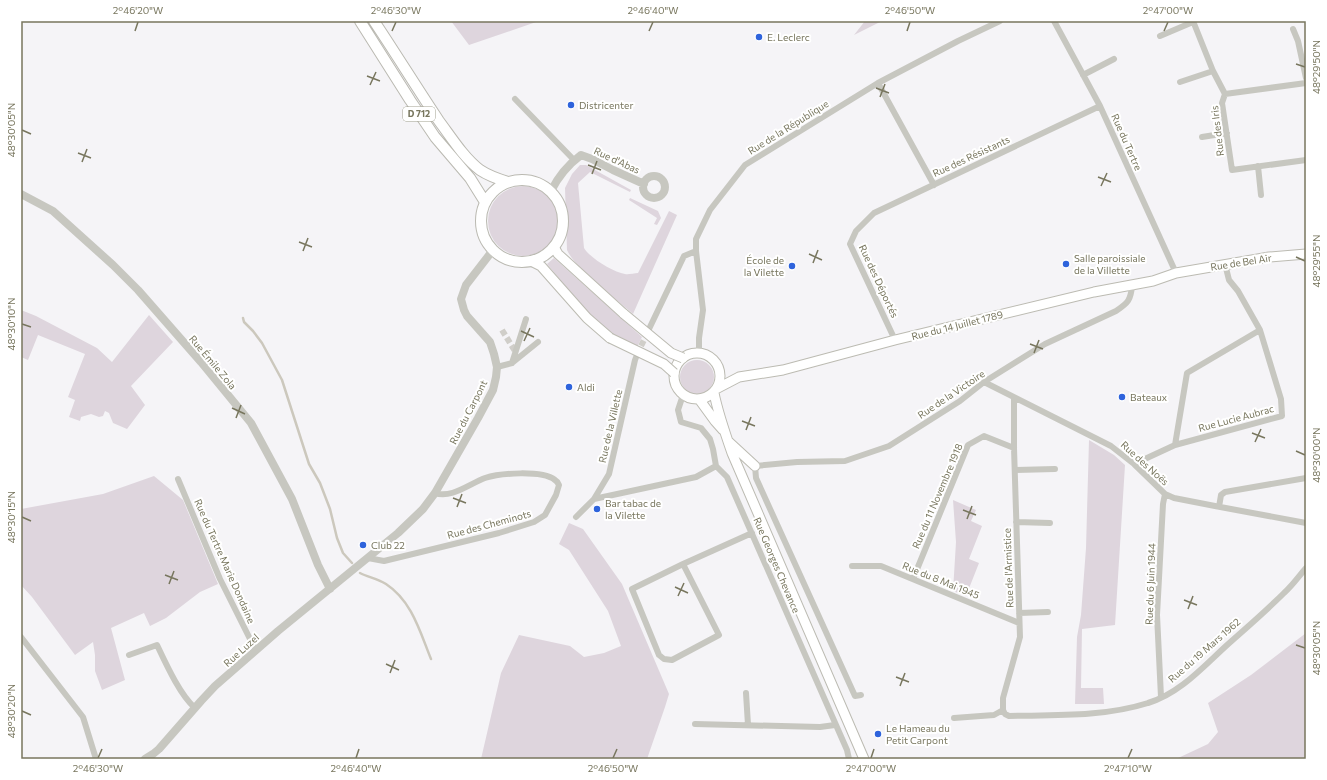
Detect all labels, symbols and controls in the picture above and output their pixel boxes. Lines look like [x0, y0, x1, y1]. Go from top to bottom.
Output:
text: 2°46'20"W [113, 4, 163, 16]
text: 2°46'30"W [371, 4, 421, 16]
text: 2°46'40"W [628, 4, 678, 16]
text: 2°46'50"W [885, 4, 935, 16]
text: 2°47'00"W [1143, 4, 1193, 16]
place label: E. Leclerc [767, 31, 810, 43]
marker: E. Leclerc [754, 32, 764, 42]
text: 48°29'50"N [1310, 40, 1322, 94]
street label: Rue de la République [745, 97, 831, 157]
place label: Districenter [579, 99, 633, 111]
marker: Districenter [566, 100, 576, 110]
text: 48°30'05"N [5, 103, 17, 157]
street label: Rue des Iris [1208, 105, 1226, 157]
road number: D 712 [403, 107, 435, 121]
street label: Rue du Tertre [1109, 112, 1145, 172]
street label: Rue des Résistants [930, 133, 1012, 179]
street label: Rue d'Abas [592, 144, 642, 176]
text: 48°29'55"N [1310, 234, 1322, 288]
street label: Rue des Déportés [857, 243, 901, 320]
street label: Rue de Bel Air [1209, 251, 1273, 273]
place label: Salle paroissiale de la Villette [1074, 252, 1146, 276]
place label: École de la Vilette [744, 254, 784, 278]
marker: Salle paroissiale de la Villette [1061, 259, 1071, 269]
marker: École de la Vilette [787, 261, 797, 271]
text: 48°30'10"N [5, 297, 17, 351]
street label: Rue du 14 Juillet 1789 [910, 308, 1004, 342]
street label: Rue Émile Zola [187, 333, 239, 391]
street label: Rue de la Victoire [915, 367, 987, 421]
street label: Rue du Carpont [447, 378, 489, 446]
place label: Aldi [577, 381, 595, 393]
marker: Aldi [564, 382, 574, 392]
street label: Rue de la Villette [596, 388, 624, 464]
place label: Bateaux [1130, 391, 1168, 403]
marker: Bateaux [1117, 392, 1127, 402]
street label: Rue Lucie Aubrac [1197, 402, 1275, 434]
text: 48°30'00"N [1310, 427, 1322, 483]
street label: Rue des Noës [1119, 438, 1172, 488]
street label: Rue du 11 Novembre 1918 [909, 442, 965, 550]
text: 48°30'15"N [5, 491, 17, 543]
street label: Rue du Tertre Marie Dondaine [192, 497, 258, 625]
place label: Bar tabac de la Vilette [605, 497, 661, 521]
marker: Bar tabac de la Vilette [592, 504, 602, 514]
street label: Rue des Cheminots [446, 507, 533, 541]
street label: Rue Georges Chevance [751, 515, 803, 615]
street label: Rue de l'Armistice [1001, 528, 1015, 608]
place label: Club 22 [371, 539, 405, 551]
marker: Club 22 [358, 540, 368, 550]
street label: Rue du 6 Juin 1944 [1143, 543, 1157, 625]
street label: Rue du 8 Mai 1945 [901, 559, 981, 601]
street label: Rue du 19 Mars 1962 [1165, 615, 1243, 685]
text: 48°30'05"N [1310, 621, 1322, 675]
street label: Rue Luzel [221, 631, 261, 669]
text: 48°30'20"N [5, 684, 17, 738]
place label: Le Hameau du Petit Carpont [886, 722, 950, 746]
marker: Le Hameau du Petit Carpont [873, 729, 883, 739]
text: 2°46'30"W [73, 762, 123, 774]
text: 2°46'40"W [331, 762, 381, 774]
text: 2°46'50"W [588, 762, 638, 774]
text: 2°47'00"W [846, 762, 896, 774]
text: 2°47'10"W [1104, 762, 1152, 774]

